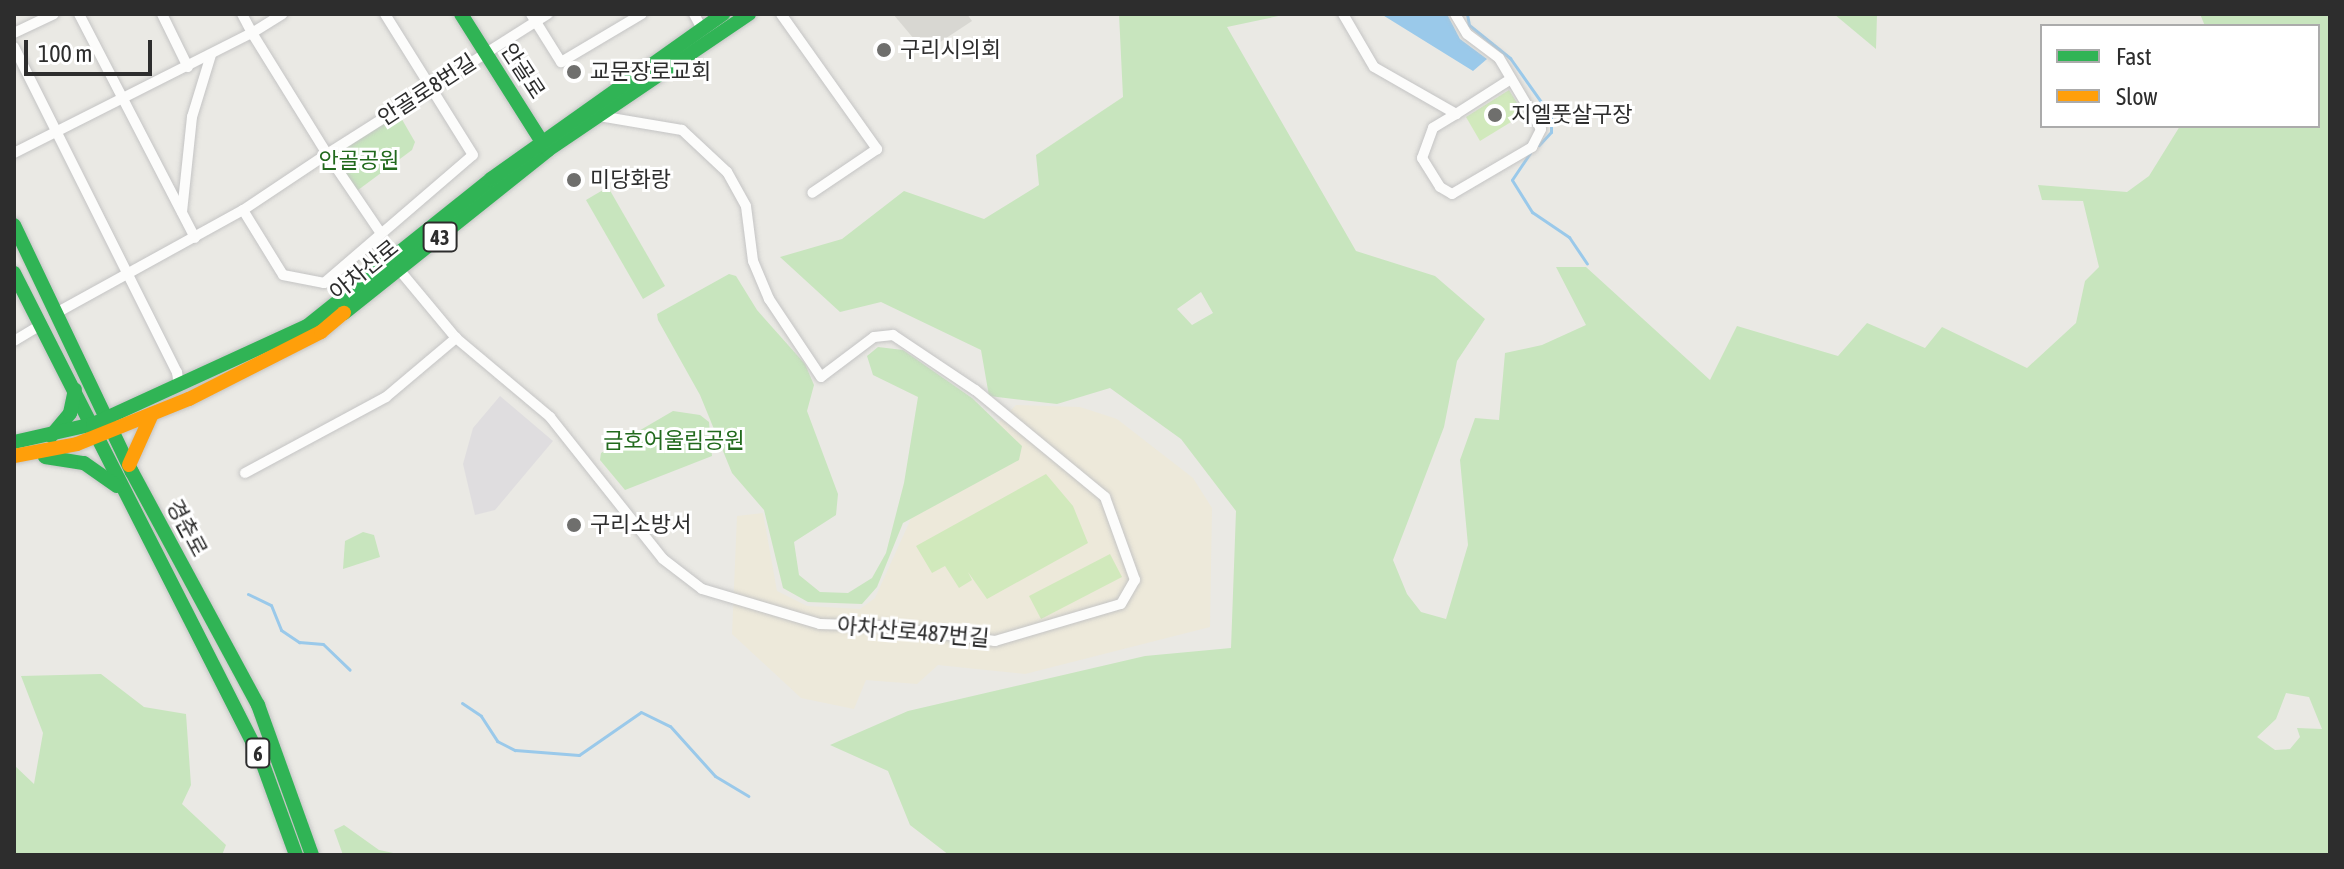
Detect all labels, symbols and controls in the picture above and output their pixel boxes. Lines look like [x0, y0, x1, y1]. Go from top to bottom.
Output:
scale bar [28, 24, 156, 74]
legend [2040, 24, 2320, 128]
place label: 구리시의회 [900, 37, 1001, 63]
street label: 안골로 [495, 38, 551, 104]
text: 100 m [38, 40, 92, 67]
marker: 구리시의회 [875, 41, 893, 59]
text: Fast [2116, 43, 2152, 70]
street label: 안골로8번길 [373, 49, 481, 131]
place label: 교문장로교회 [590, 59, 711, 85]
marker: 교문장로교회 [565, 63, 583, 81]
text: Slow [2116, 83, 2158, 110]
place label: 지엘풋살구장 [1511, 102, 1632, 128]
marker: 지엘풋살구장 [1486, 106, 1504, 124]
park label: 안골공원 [319, 148, 399, 174]
place label: 미당화랑 [590, 167, 671, 193]
marker: 미당화랑 [565, 171, 583, 189]
road number: 43 [422, 221, 458, 253]
street label: 아차산로 [324, 234, 404, 306]
park label: 금호어울림공원 [603, 428, 745, 454]
street label: 경춘로 [161, 495, 213, 561]
place label: 구리소방서 [590, 512, 691, 538]
marker: 구리소방서 [565, 516, 583, 534]
street label: 아차산로487번길 [836, 612, 990, 652]
road number: 6 [244, 737, 272, 769]

